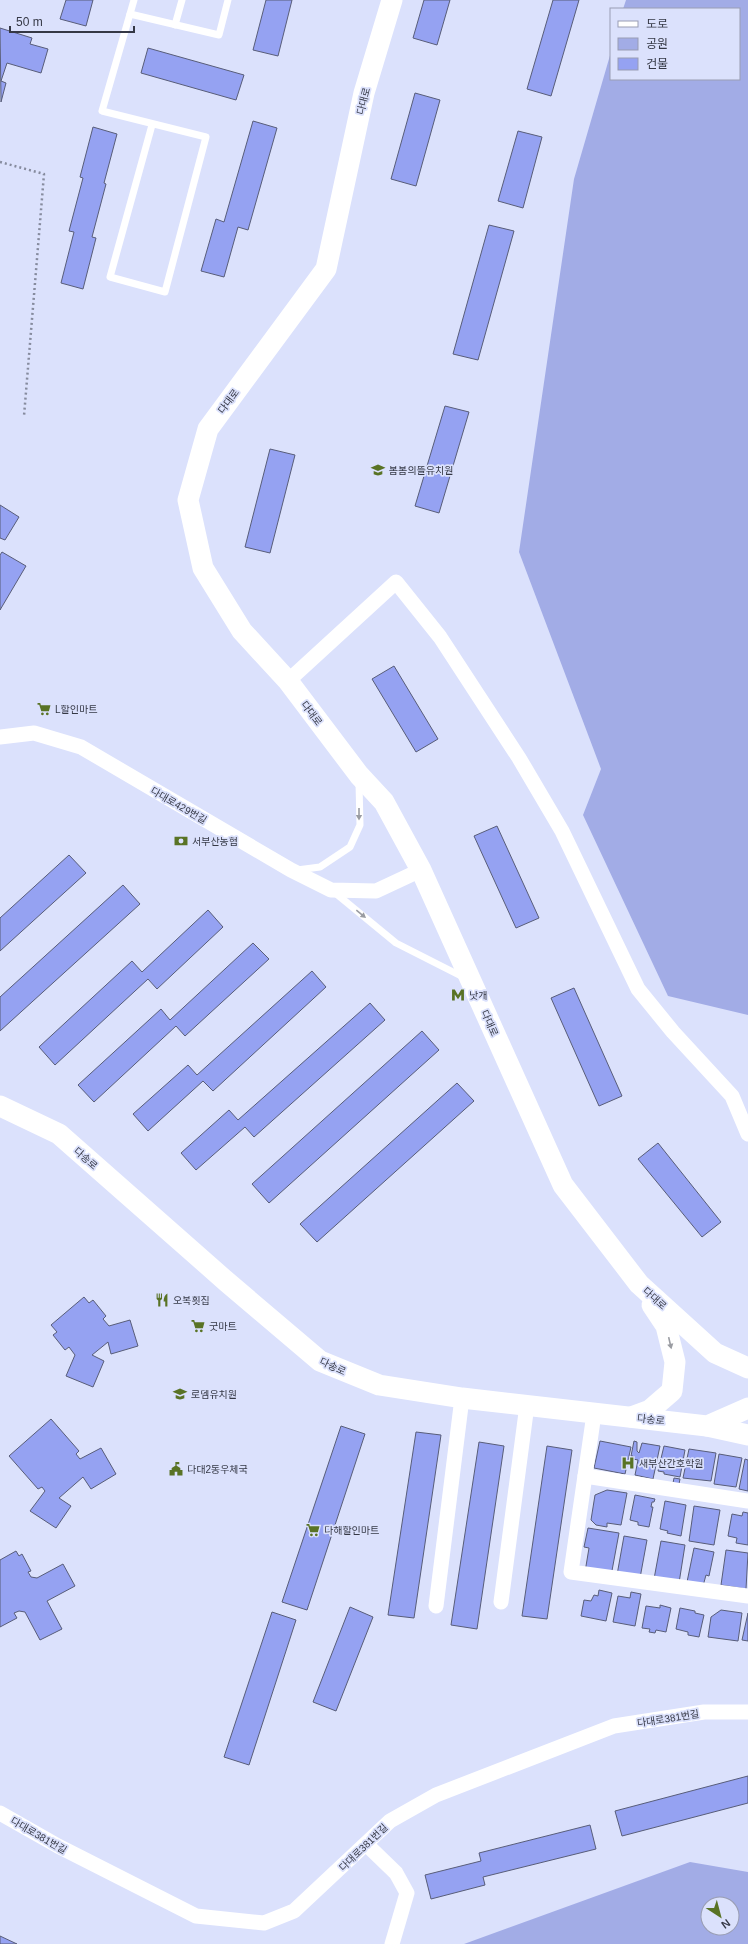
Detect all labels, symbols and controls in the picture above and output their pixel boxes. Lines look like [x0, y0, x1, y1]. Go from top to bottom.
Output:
scale bar [10, 8, 134, 34]
legend [610, 8, 740, 80]
text: 50 m [16, 15, 43, 29]
text: 도로 [646, 17, 668, 31]
text: 공원 [646, 37, 668, 51]
text: 건물 [646, 57, 668, 71]
street label: 다대로 [355, 86, 372, 116]
street label: 다대로 [216, 387, 241, 416]
school or university icon: 봄봄의뜰유치원 [370, 462, 386, 478]
place label: 봄봄의뜰유치원 [389, 465, 453, 476]
street label: 다대로 [299, 699, 324, 728]
supermarket icon: L할인마트 [36, 701, 52, 717]
place label: L할인마트 [55, 704, 97, 715]
street label: 다대로429번길 [149, 785, 209, 826]
one-way arrow [356, 808, 362, 821]
bank icon: 서부산농협 [173, 833, 189, 849]
place label: 서부산농협 [192, 836, 238, 847]
one-way arrow [355, 910, 366, 919]
metro station icon: 낫개 [450, 987, 466, 1003]
place label: 낫개 [469, 990, 487, 1001]
street label: 다대로 [479, 1008, 500, 1038]
street label: 다송로 [72, 1145, 100, 1172]
street label: 다대로 [641, 1285, 669, 1312]
restaurant icon: 오복횟집 [154, 1292, 170, 1308]
place label: 오복횟집 [173, 1295, 210, 1306]
supermarket icon: 굿마트 [190, 1318, 206, 1334]
place label: 굿마트 [209, 1321, 237, 1332]
one-way arrow [667, 1337, 673, 1349]
street label: 다송로 [318, 1356, 348, 1377]
school or university icon: 로뎀유치원 [172, 1386, 188, 1402]
place label: 로뎀유치원 [191, 1389, 237, 1400]
street label: 다송로 [637, 1413, 665, 1426]
hospital icon: 새부산간호학원 [620, 1455, 636, 1471]
place label: 새부산간호학원 [639, 1458, 703, 1469]
public building icon: 다대2동우체국 [168, 1461, 184, 1477]
place label: 다대2동우체국 [187, 1464, 248, 1475]
supermarket icon: 다해할인마트 [305, 1522, 321, 1538]
place label: 다해할인마트 [324, 1525, 379, 1536]
street label: 다대로381번길 [636, 1708, 700, 1729]
street label: 다대로381번길 [9, 1815, 69, 1856]
street label: 다대로381번길 [337, 1822, 390, 1873]
north arrow [700, 1896, 740, 1936]
text: N [719, 1917, 733, 1931]

